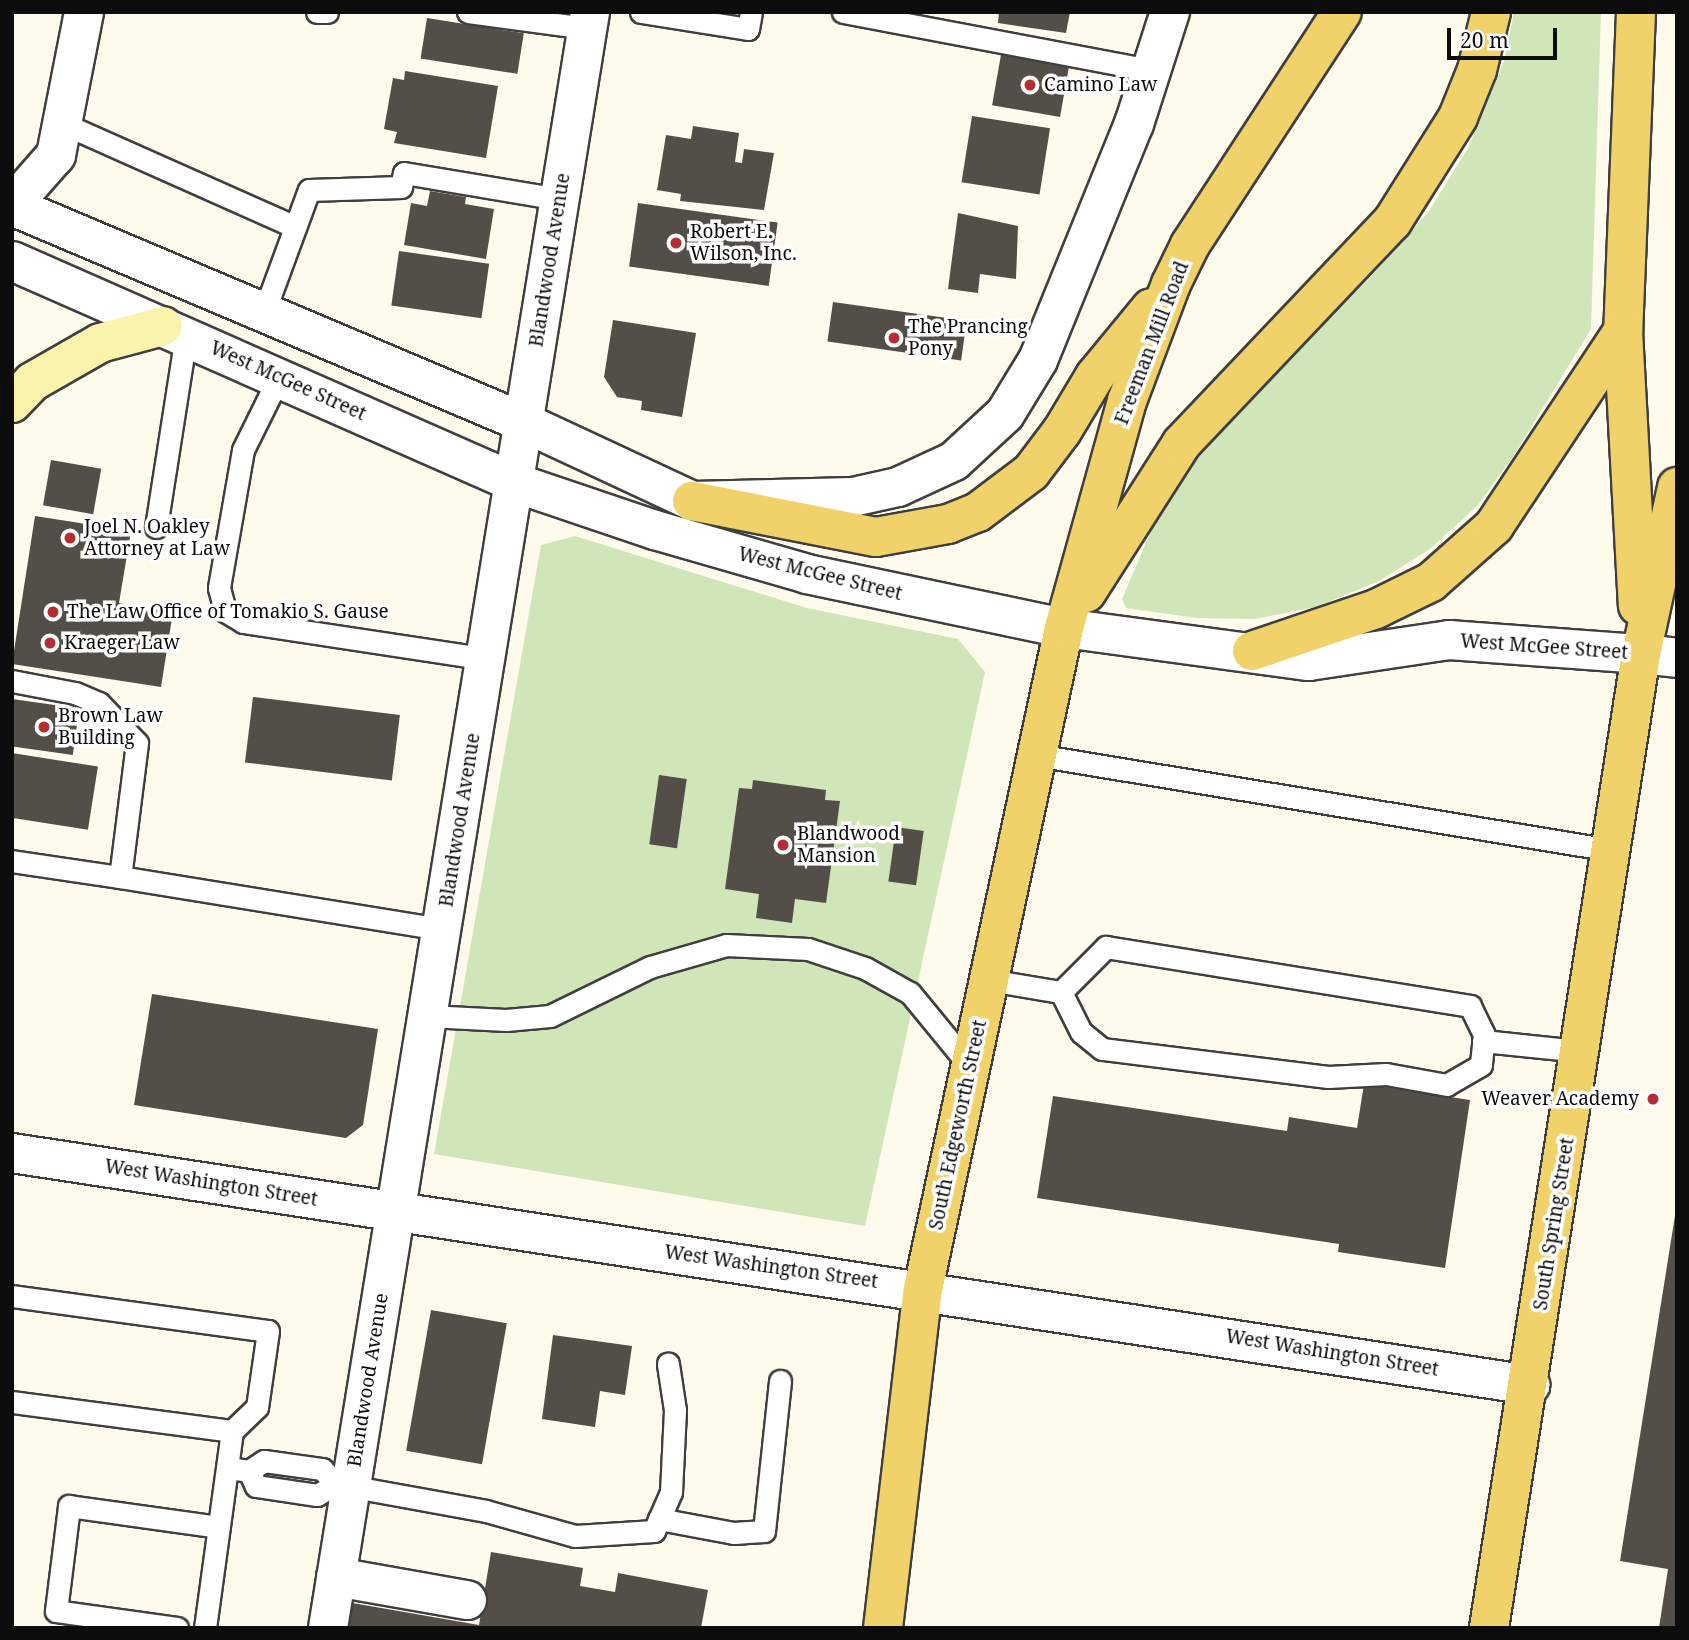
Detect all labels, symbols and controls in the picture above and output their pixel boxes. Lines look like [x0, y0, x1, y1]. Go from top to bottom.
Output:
scale bar [1451, 14, 1561, 58]
text: 20 m [1460, 26, 1509, 54]
place label: Camino Law [1044, 74, 1157, 96]
marker: Camino Law [1022, 77, 1038, 93]
street label: Blandwood Avenue [525, 171, 575, 349]
place label: Robert E. Wilson, Inc. [690, 221, 797, 265]
marker: Robert E. Wilson, Inc. [668, 235, 684, 251]
street label: Freeman Mill Road [1110, 258, 1194, 428]
place label: The Prancing Pony [908, 316, 1028, 360]
marker: The Prancing Pony [886, 330, 902, 346]
street label: West McGee Street [207, 336, 369, 426]
place label: Joel N. Oakley Attorney at Law [84, 516, 230, 560]
marker: Joel N. Oakley Attorney at Law [62, 530, 78, 546]
street label: West McGee Street [736, 543, 904, 605]
place label: The Law Office of Tomakio S. Gause [67, 601, 389, 623]
marker: The Law Office of Tomakio S. Gause [45, 604, 61, 620]
street label: West McGee Street [1459, 630, 1629, 664]
place label: Kraeger Law [64, 632, 180, 654]
marker: Kraeger Law [42, 635, 58, 651]
place label: Brown Law Building [58, 705, 163, 749]
marker: Brown Law Building [36, 719, 52, 735]
street label: Blandwood Avenue [435, 731, 485, 909]
place label: Blandwood Mansion [797, 823, 900, 867]
marker: Blandwood Mansion [775, 837, 791, 853]
street label: South Edgeworth Street [925, 1018, 991, 1232]
place label: Weaver Academy [1481, 1088, 1639, 1110]
marker: Weaver Academy [1645, 1091, 1661, 1107]
street label: South Spring Street [1529, 1136, 1579, 1312]
street label: West Washington Street [103, 1155, 319, 1211]
street label: West Washington Street [663, 1241, 879, 1293]
street label: Blandwood Avenue [343, 1291, 393, 1469]
street label: West Washington Street [1224, 1325, 1440, 1381]

